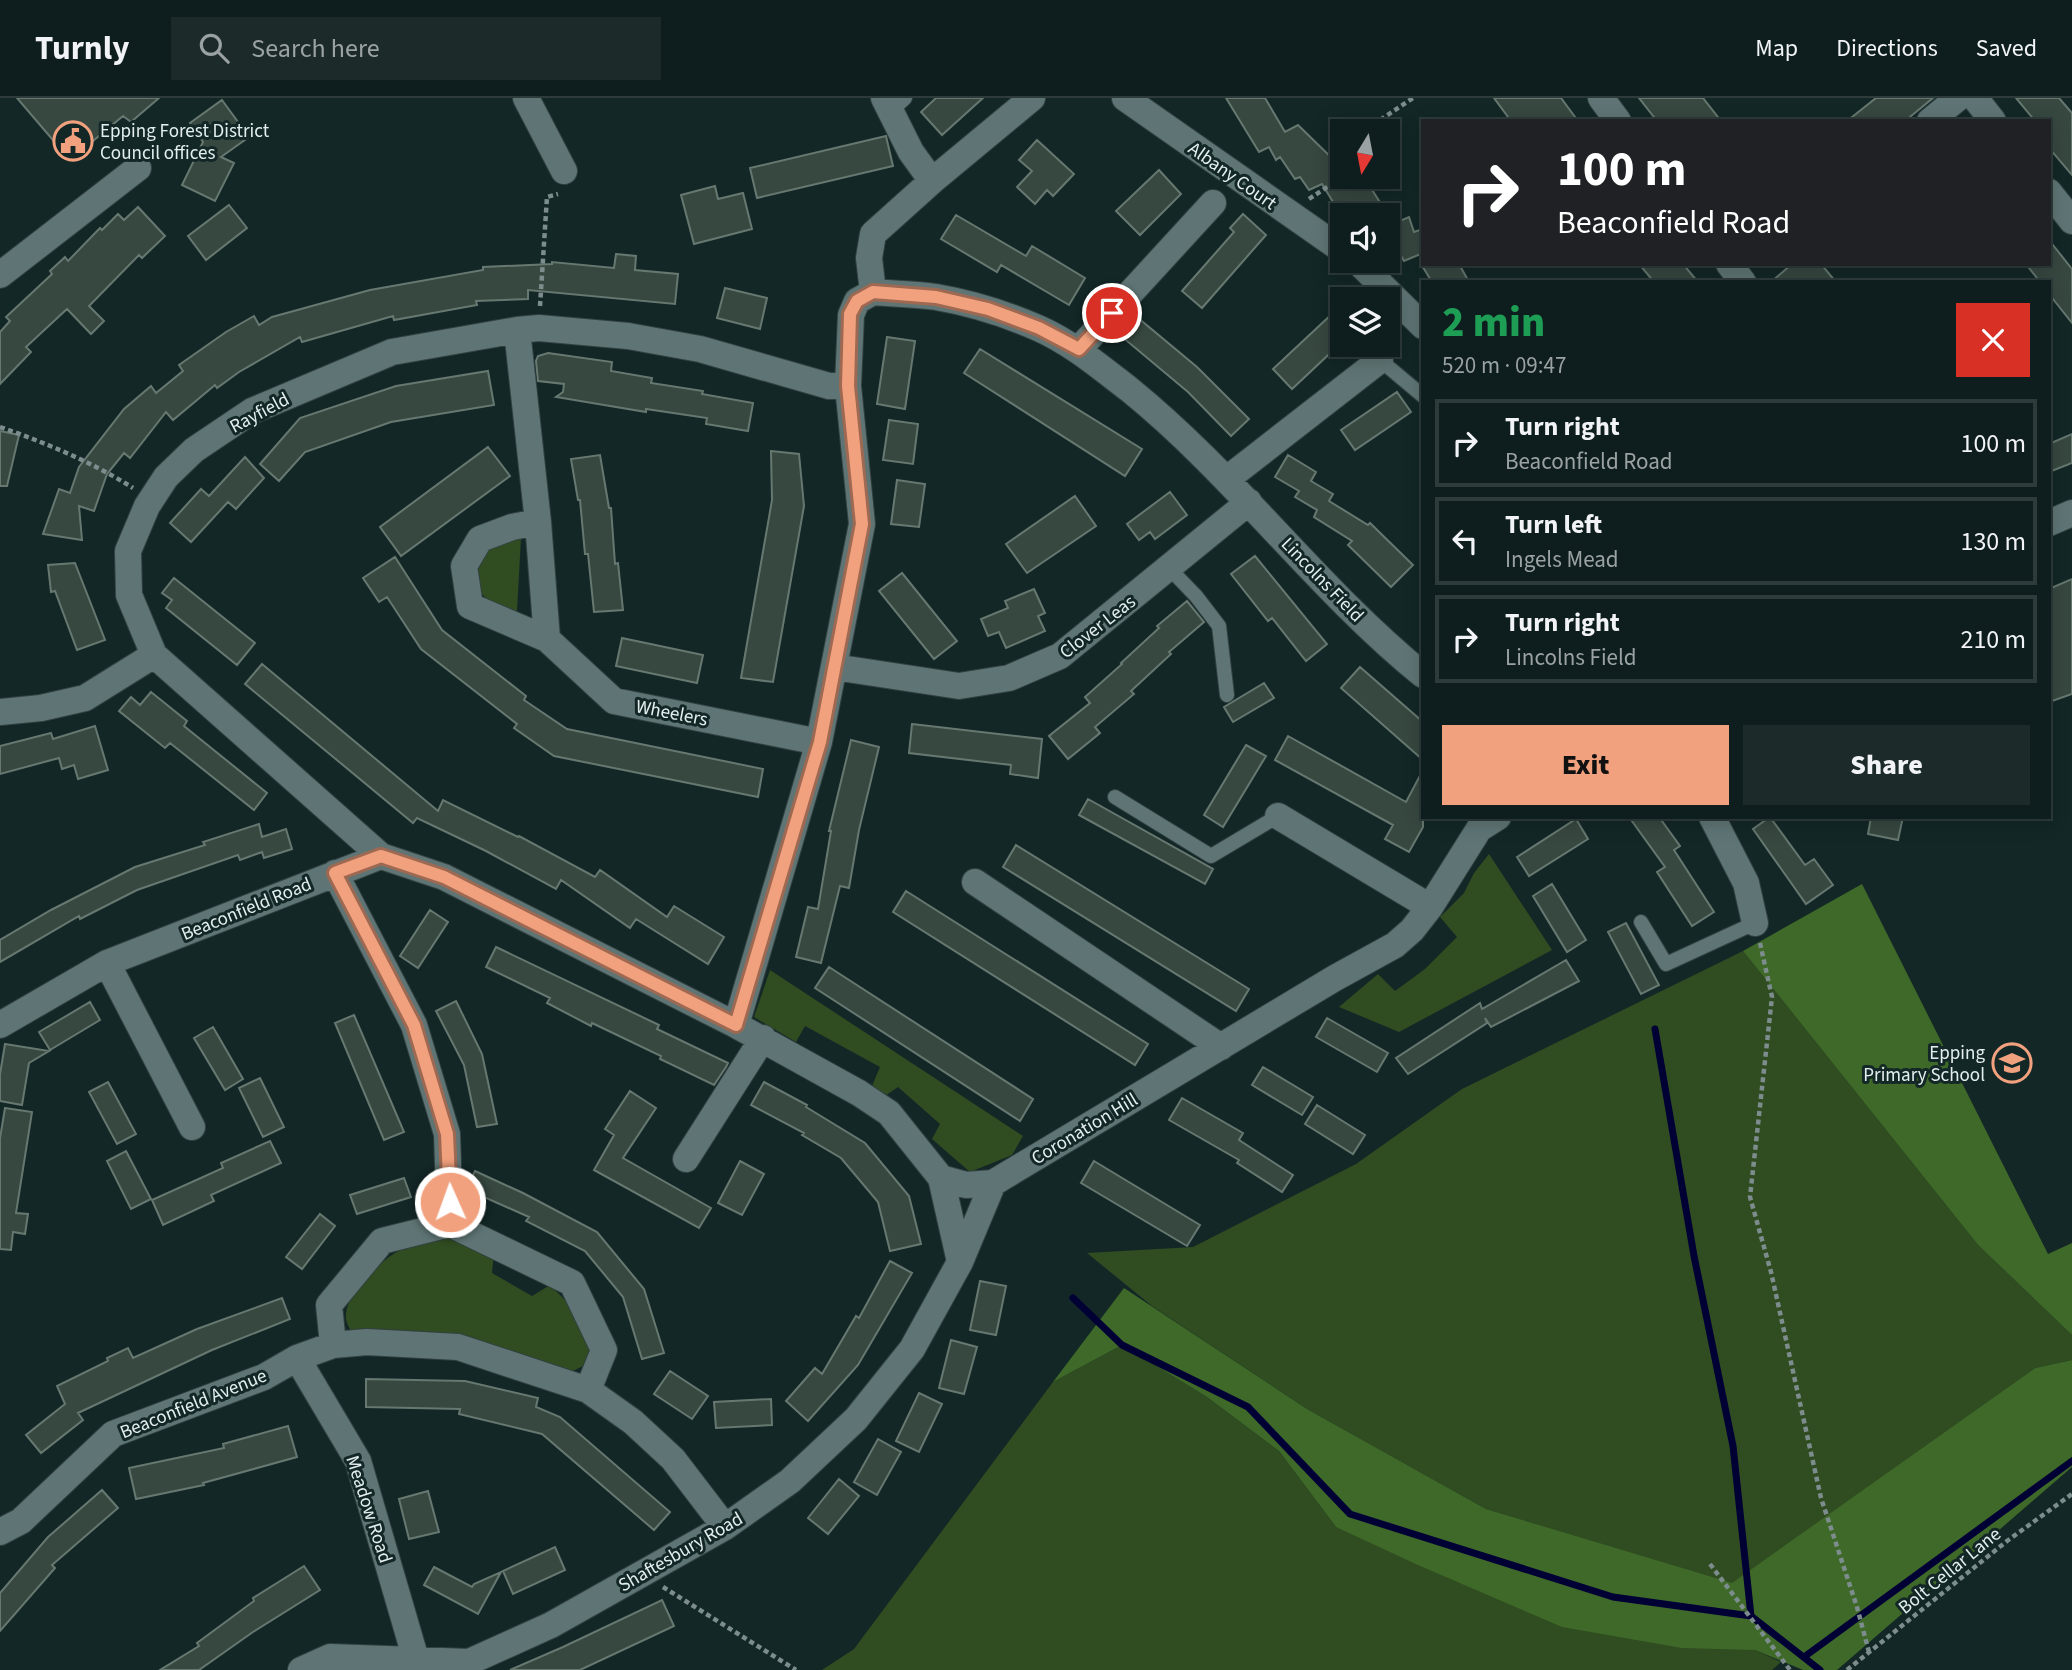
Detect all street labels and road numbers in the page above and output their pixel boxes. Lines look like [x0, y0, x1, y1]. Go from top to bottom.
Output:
street label: Albany Court [1182, 136, 1282, 217]
street label: Rayfield [225, 386, 294, 440]
street label: Lincolns Field [1274, 532, 1369, 629]
street label: Clover Leas [1054, 589, 1142, 666]
street label: Wheelers [633, 693, 710, 734]
street label: Beaconfield Road [177, 871, 316, 948]
street label: Coronation Hill [1026, 1087, 1143, 1172]
street label: Beaconfield Avenue [116, 1363, 271, 1446]
street label: Meadow Road [338, 1452, 399, 1567]
street label: Shaftesbury Road [613, 1506, 748, 1599]
street label: Bolt Cellar Lane [1893, 1521, 2007, 1621]

